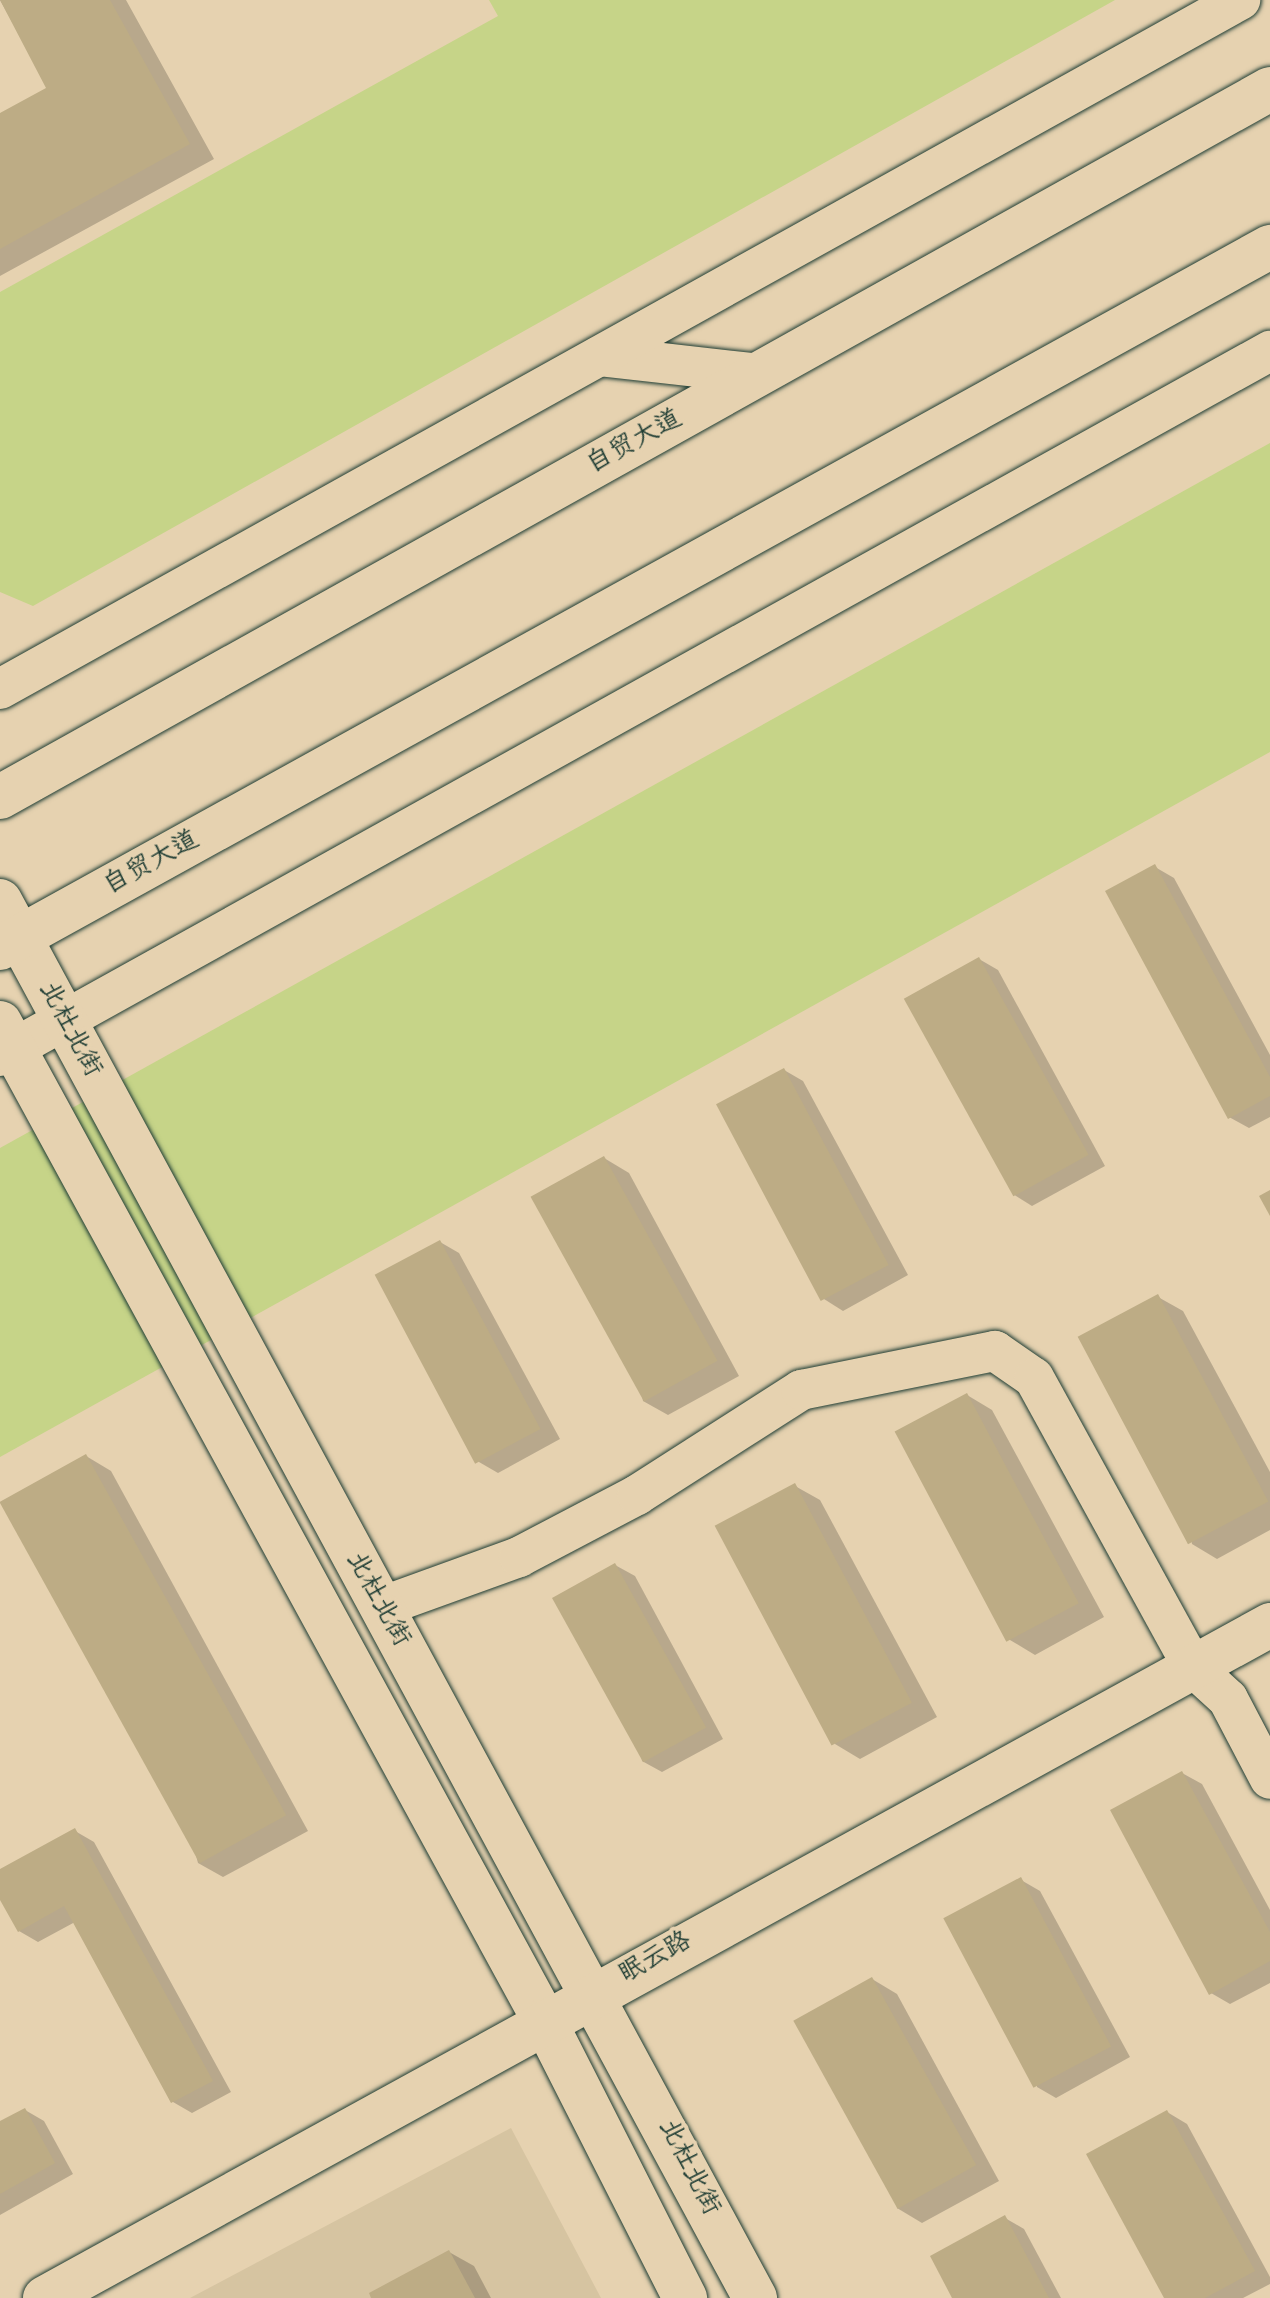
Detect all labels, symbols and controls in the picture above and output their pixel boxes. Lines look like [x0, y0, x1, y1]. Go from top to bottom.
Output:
street label: 自贸大道 [582, 404, 688, 482]
street label: 自贸大道 [99, 825, 205, 903]
street label: 北杜北街 [31, 977, 107, 1083]
street label: 北杜北街 [338, 1547, 416, 1653]
street label: 眠云路 [614, 1926, 698, 1992]
street label: 北杜北街 [650, 2115, 726, 2221]

